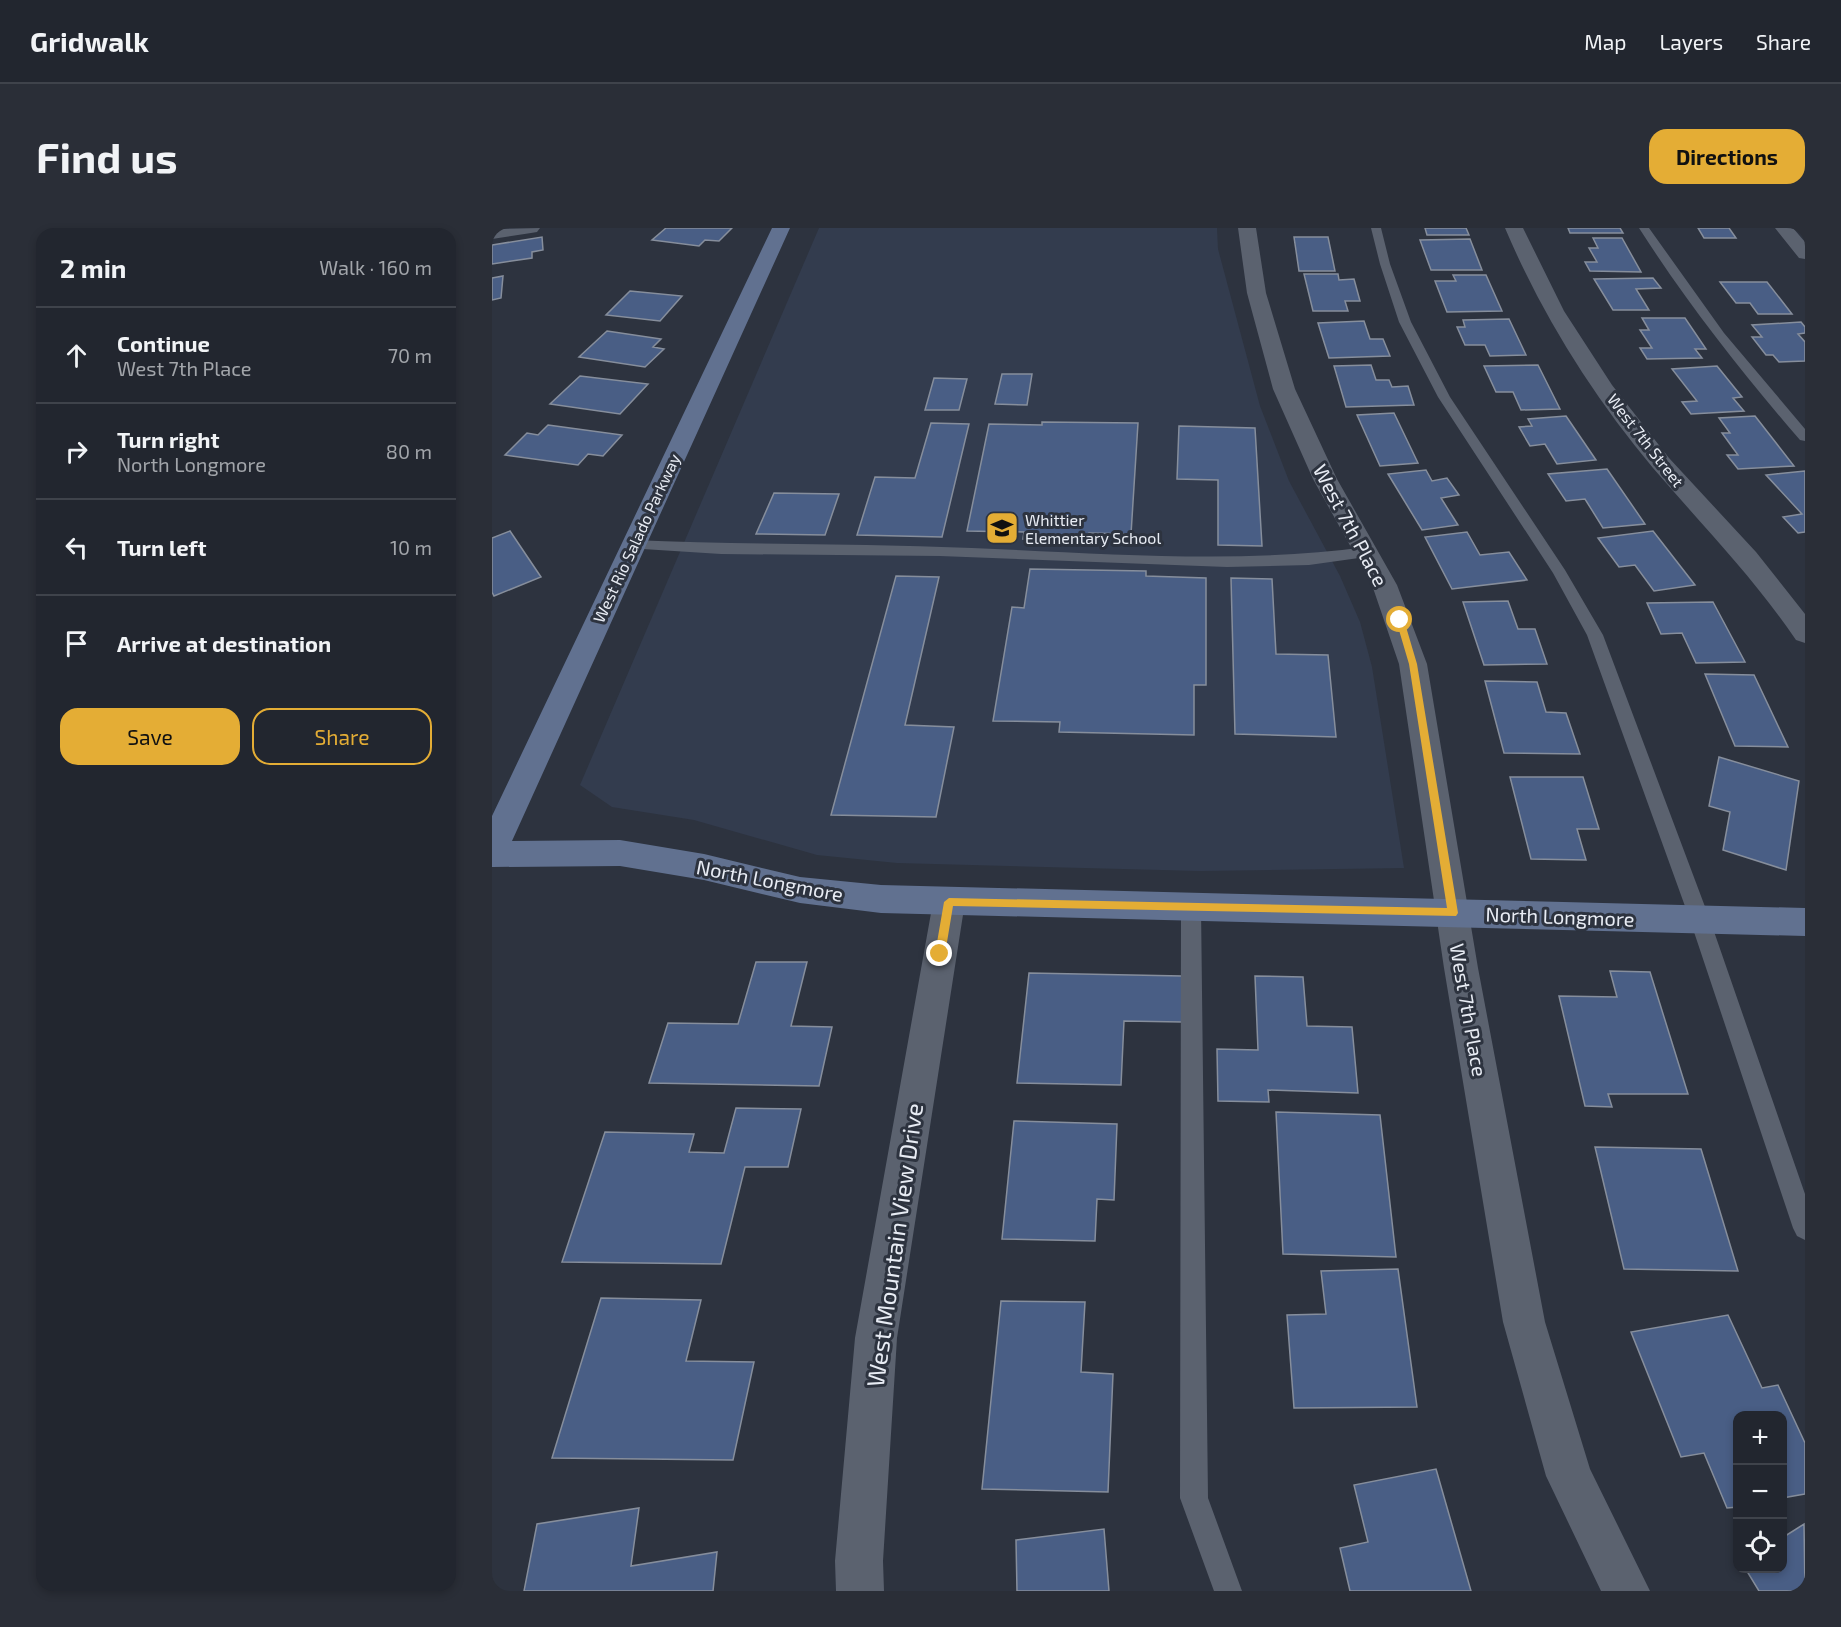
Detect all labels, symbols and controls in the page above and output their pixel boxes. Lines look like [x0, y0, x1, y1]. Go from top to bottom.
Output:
text: Gridwalk [30, 24, 149, 58]
text: Map [1584, 29, 1626, 54]
text: Layers [1659, 29, 1723, 54]
text: Share [1756, 29, 1811, 54]
button: Directions [1649, 129, 1805, 184]
text: Find us [36, 131, 178, 181]
text: 2 min [60, 252, 126, 283]
text: Walk · 160 m [319, 255, 432, 279]
text: Continue [117, 330, 210, 356]
icon: ahead [60, 339, 93, 372]
text: 70 m [388, 343, 432, 367]
text: West 7th Place [117, 356, 252, 380]
street label: West 7th Street [1604, 390, 1688, 490]
text: Turn right [117, 426, 219, 452]
icon: right [60, 435, 93, 468]
text: 80 m [386, 439, 432, 463]
street label: West Rio Salado Parkway [589, 450, 684, 625]
text: North Longmore [117, 452, 266, 476]
street label: West 7th Place [1309, 460, 1393, 590]
school or university icon: Whittier Elementary School [984, 510, 1020, 546]
place label: Whittier Elementary School [1025, 510, 1161, 547]
icon: left [60, 531, 93, 564]
text: Turn left [117, 534, 206, 560]
text: 10 m [390, 535, 432, 559]
route start [1386, 606, 1412, 632]
icon: arrive [60, 627, 93, 660]
text: Arrive at destination [117, 630, 331, 656]
button: Save [60, 708, 240, 765]
button: Share [252, 708, 432, 765]
street label: North Longmore [695, 854, 845, 906]
street label: North Longmore [1485, 901, 1635, 931]
route end [926, 940, 952, 966]
street label: West 7th Place [1445, 942, 1493, 1078]
street label: West Mountain View Drive [860, 1101, 928, 1389]
map controls [1733, 1411, 1787, 1573]
button: + [1733, 1411, 1787, 1465]
button: − [1733, 1465, 1787, 1519]
button: locate [1733, 1519, 1787, 1573]

